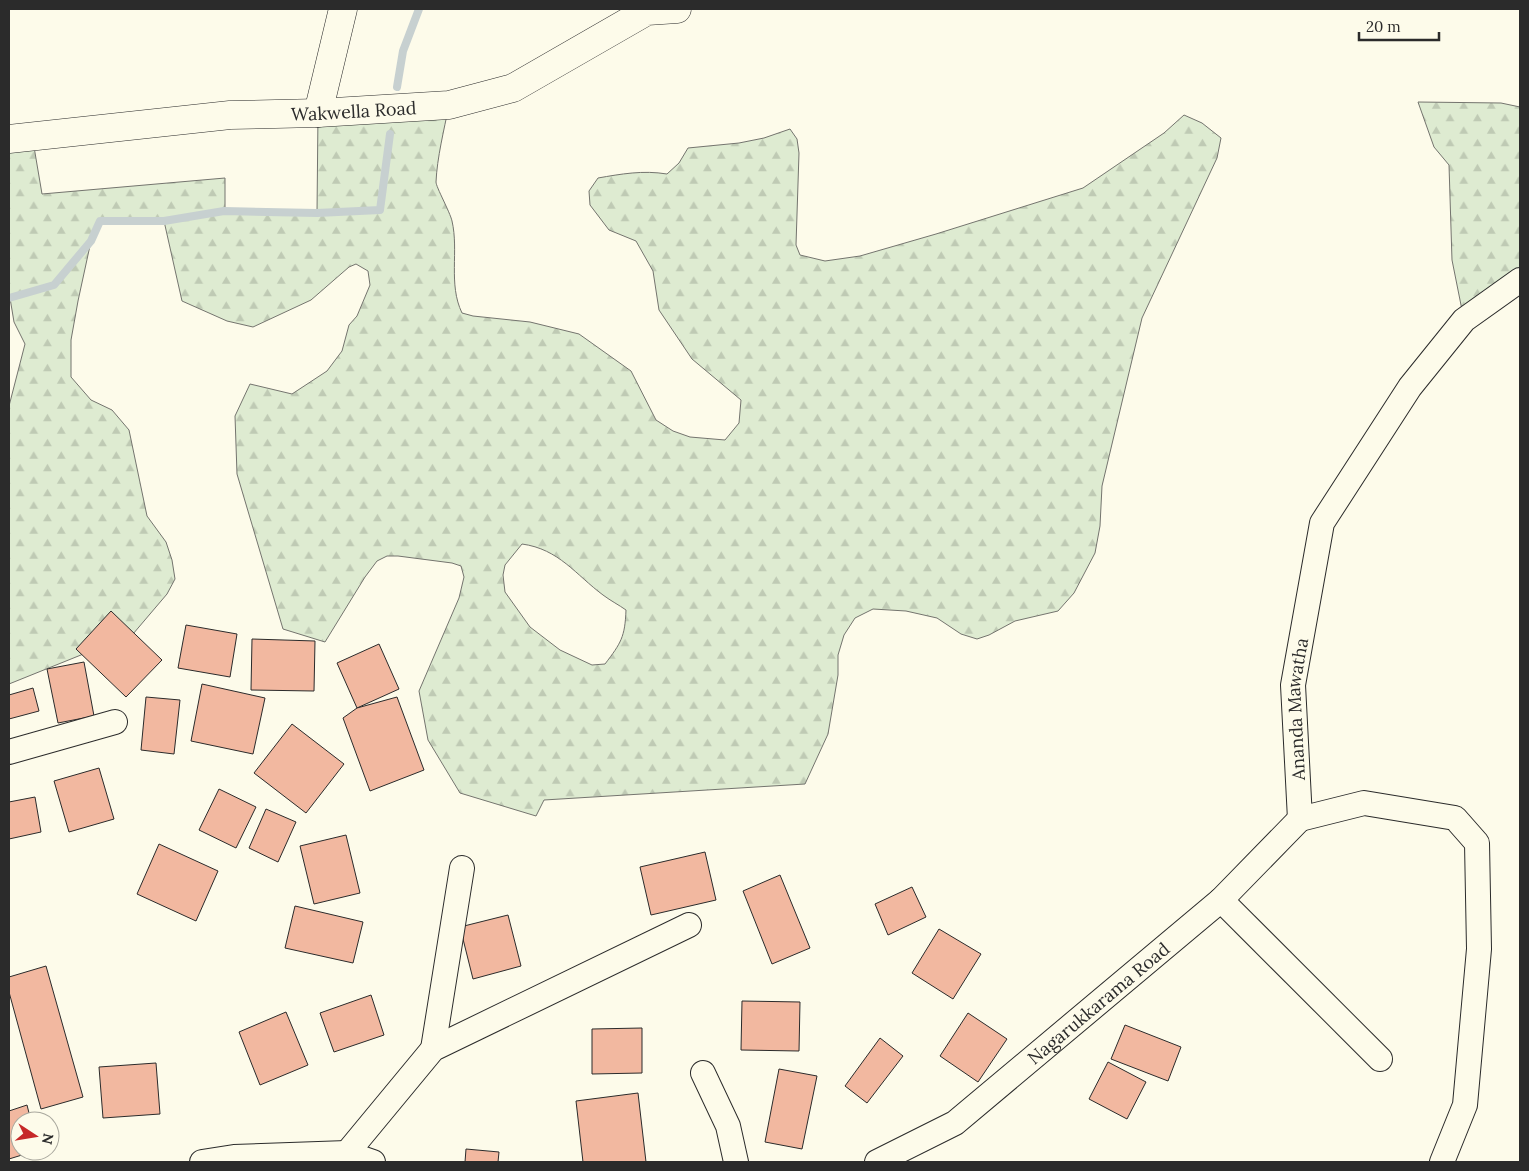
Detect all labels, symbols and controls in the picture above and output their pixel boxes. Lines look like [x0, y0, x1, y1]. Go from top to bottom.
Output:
scale bar [1359, 10, 1439, 42]
text: 20 m [1366, 17, 1401, 36]
street label: Wakwella Road [291, 95, 417, 125]
street label: Ananda Mawatha [1281, 636, 1313, 782]
street label: Nagarukkarama Road [1022, 937, 1174, 1069]
north arrow [10, 1111, 60, 1161]
text: N [38, 1132, 58, 1146]

